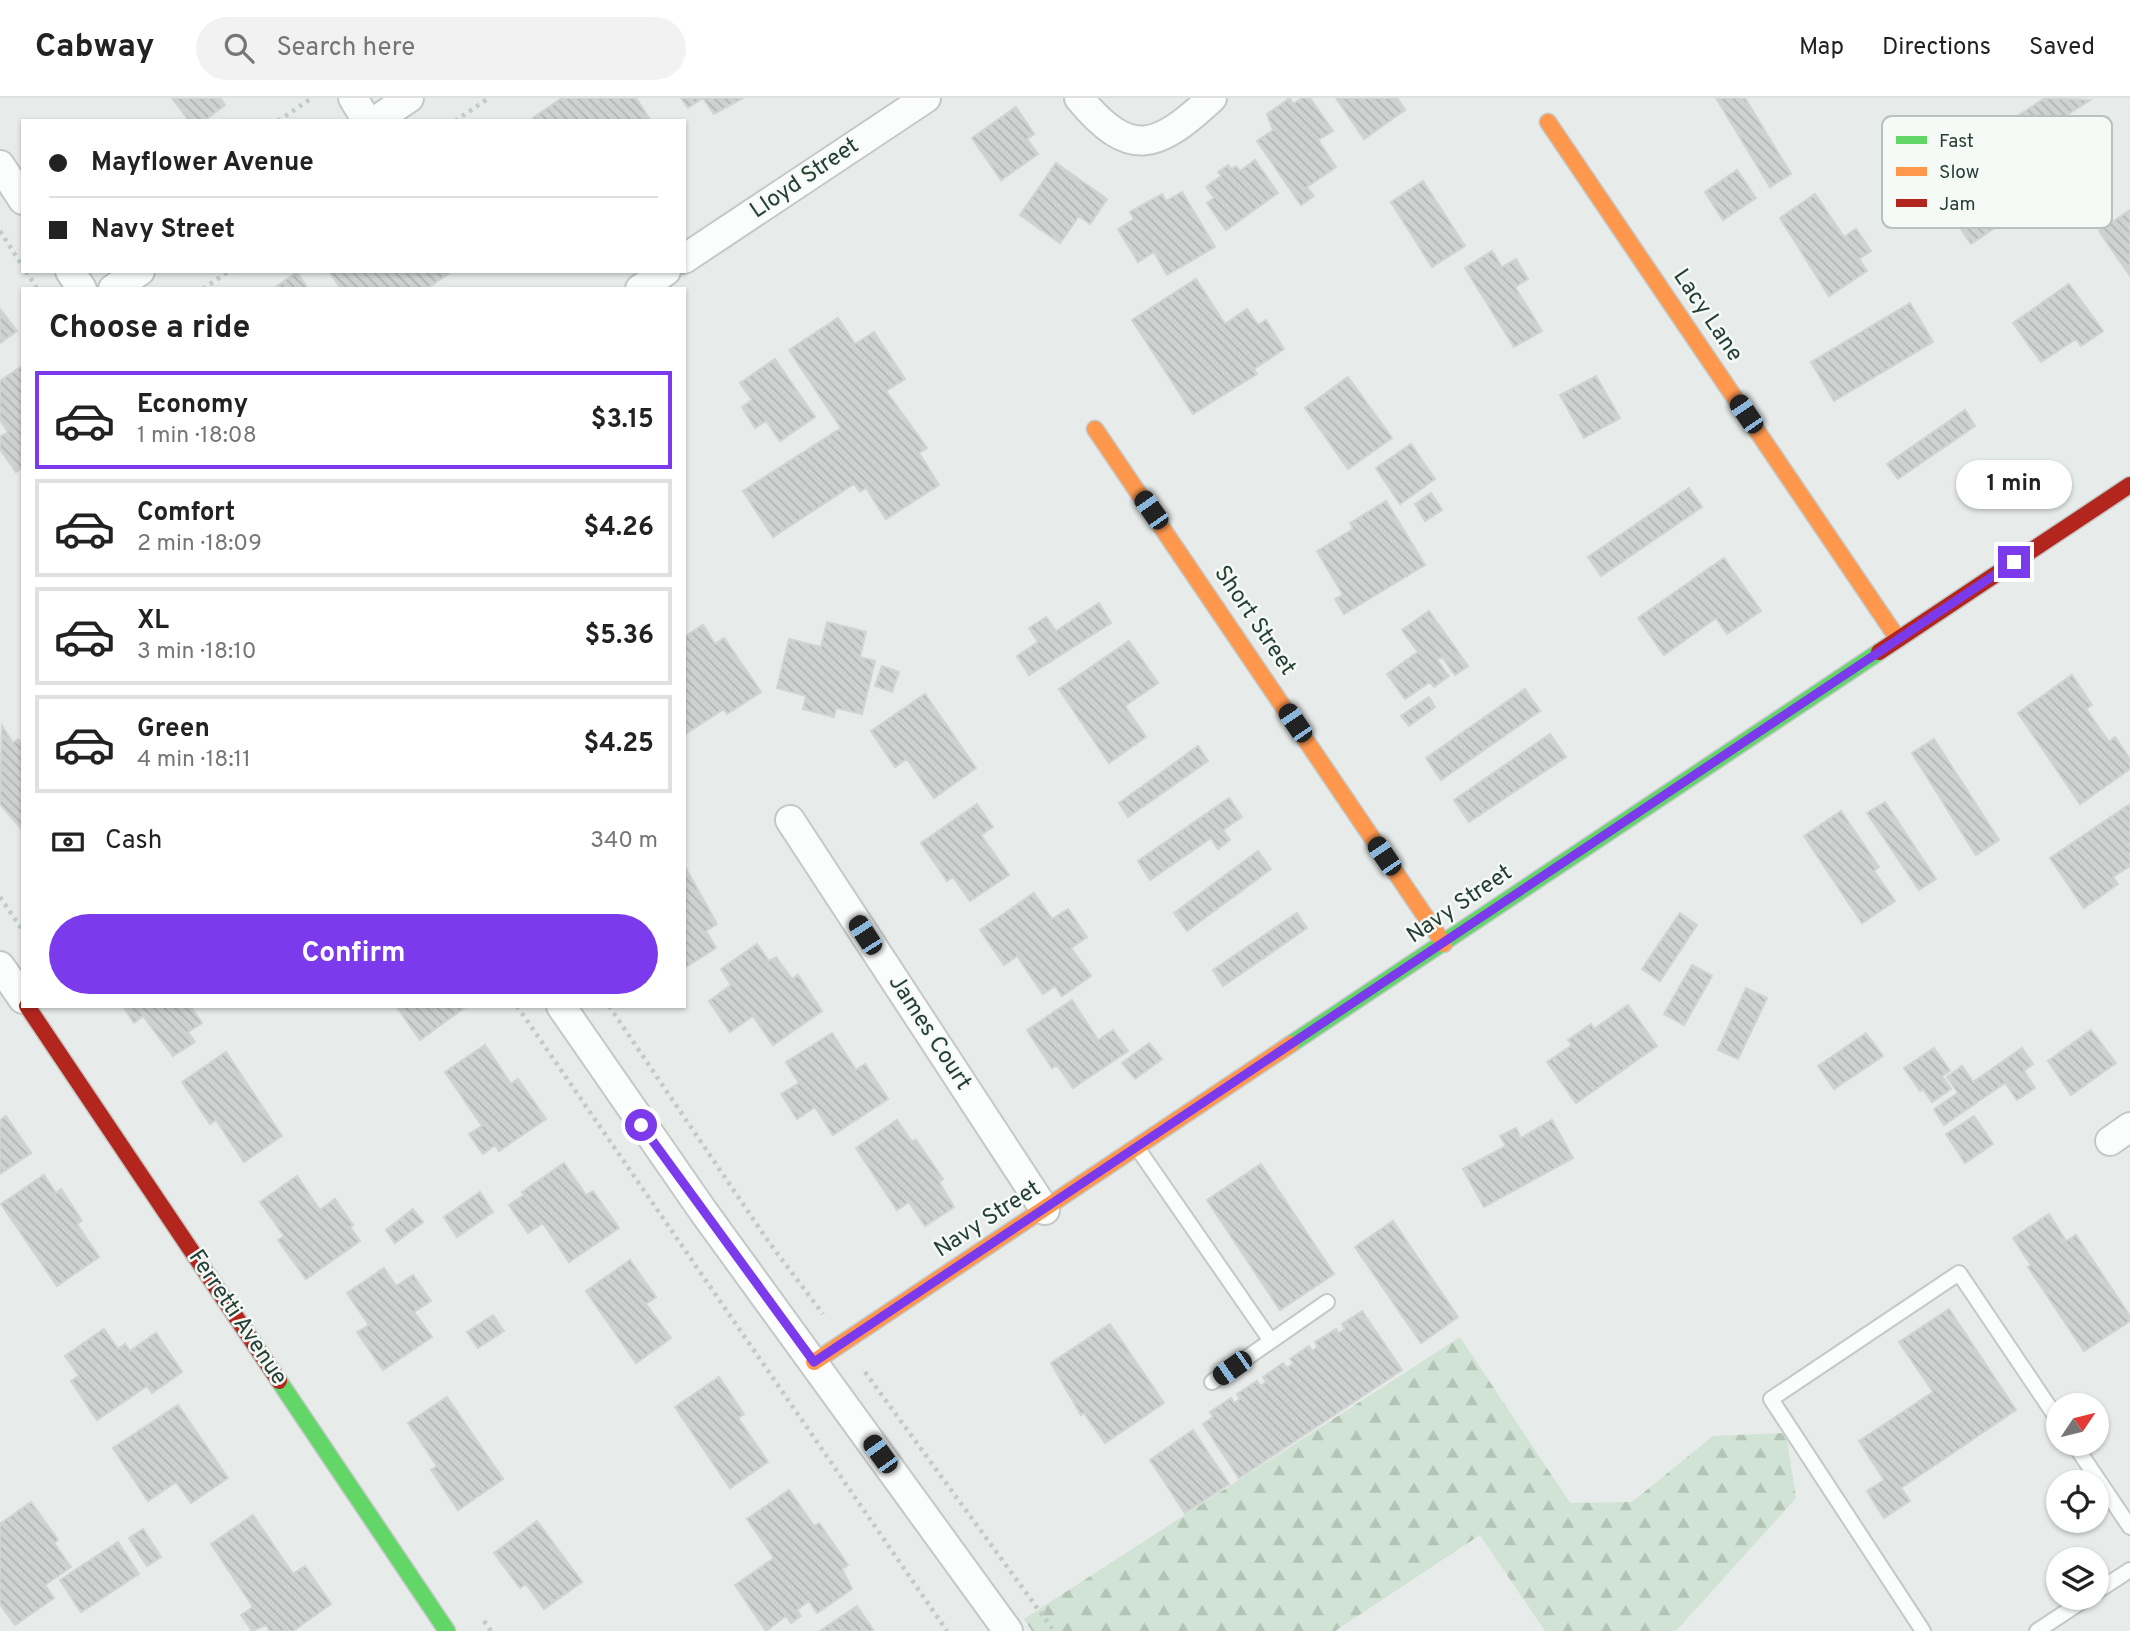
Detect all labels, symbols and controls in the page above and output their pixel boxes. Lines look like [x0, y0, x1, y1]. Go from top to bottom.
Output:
search box [196, 17, 686, 80]
text: Cabway [35, 27, 154, 69]
icon: search [220, 29, 258, 67]
text: Search here [276, 32, 415, 65]
text: Map [1799, 33, 1844, 63]
text: Directions [1882, 33, 1991, 63]
text: Saved [2029, 33, 2095, 63]
legend [1882, 116, 2112, 228]
text: Fast [1939, 130, 1974, 154]
street label: Lloyd Street [745, 132, 865, 226]
text: Mayflower Avenue [91, 147, 314, 180]
text: Slow [1939, 161, 1979, 185]
text: Jam [1939, 193, 1976, 217]
text: Navy Street [91, 214, 235, 247]
street label: Lacy Lane [1665, 264, 1749, 368]
text: Choose a ride [49, 309, 250, 349]
icon: car [53, 389, 116, 452]
text: Economy [137, 389, 248, 422]
car [1726, 391, 1767, 437]
text: $3.15 [591, 404, 654, 437]
text: 1 min · 18:08 [137, 422, 257, 451]
callout: 1 min [1956, 461, 2072, 510]
text: 1 min [1986, 470, 2042, 499]
car [1131, 487, 1172, 533]
icon: car [53, 497, 116, 560]
text: Comfort [137, 497, 235, 530]
text: $4.26 [583, 512, 654, 545]
text: 2 min · 18:09 [137, 530, 262, 559]
route end [1998, 546, 2030, 578]
street label: Short Street [1207, 560, 1301, 682]
icon: car [53, 605, 116, 668]
text: XL [137, 605, 169, 638]
text: $5.36 [585, 620, 654, 653]
text: 3 min · 18:10 [137, 638, 256, 667]
car [1275, 700, 1316, 746]
icon: car [53, 713, 116, 776]
text: Green [137, 713, 210, 746]
text: $4.25 [584, 728, 654, 761]
text: 4 min · 18:11 [137, 746, 251, 775]
icon: cash [49, 823, 87, 861]
text: Cash [105, 825, 162, 858]
text: 340 m [590, 827, 658, 856]
car [1364, 833, 1405, 879]
street label: Navy Street [1402, 859, 1518, 951]
car [845, 912, 886, 958]
button: Confirm [49, 914, 658, 994]
street label: James Court [881, 970, 977, 1096]
route start [625, 1109, 657, 1141]
street label: Navy Street [929, 1175, 1047, 1265]
street label: Ferretti Avenue [181, 1245, 293, 1391]
car [1209, 1347, 1256, 1389]
north arrow [2046, 1393, 2109, 1456]
map controls [2046, 1393, 2109, 1610]
car [860, 1431, 901, 1477]
button: locate [2046, 1470, 2109, 1533]
button: layers [2046, 1547, 2109, 1610]

